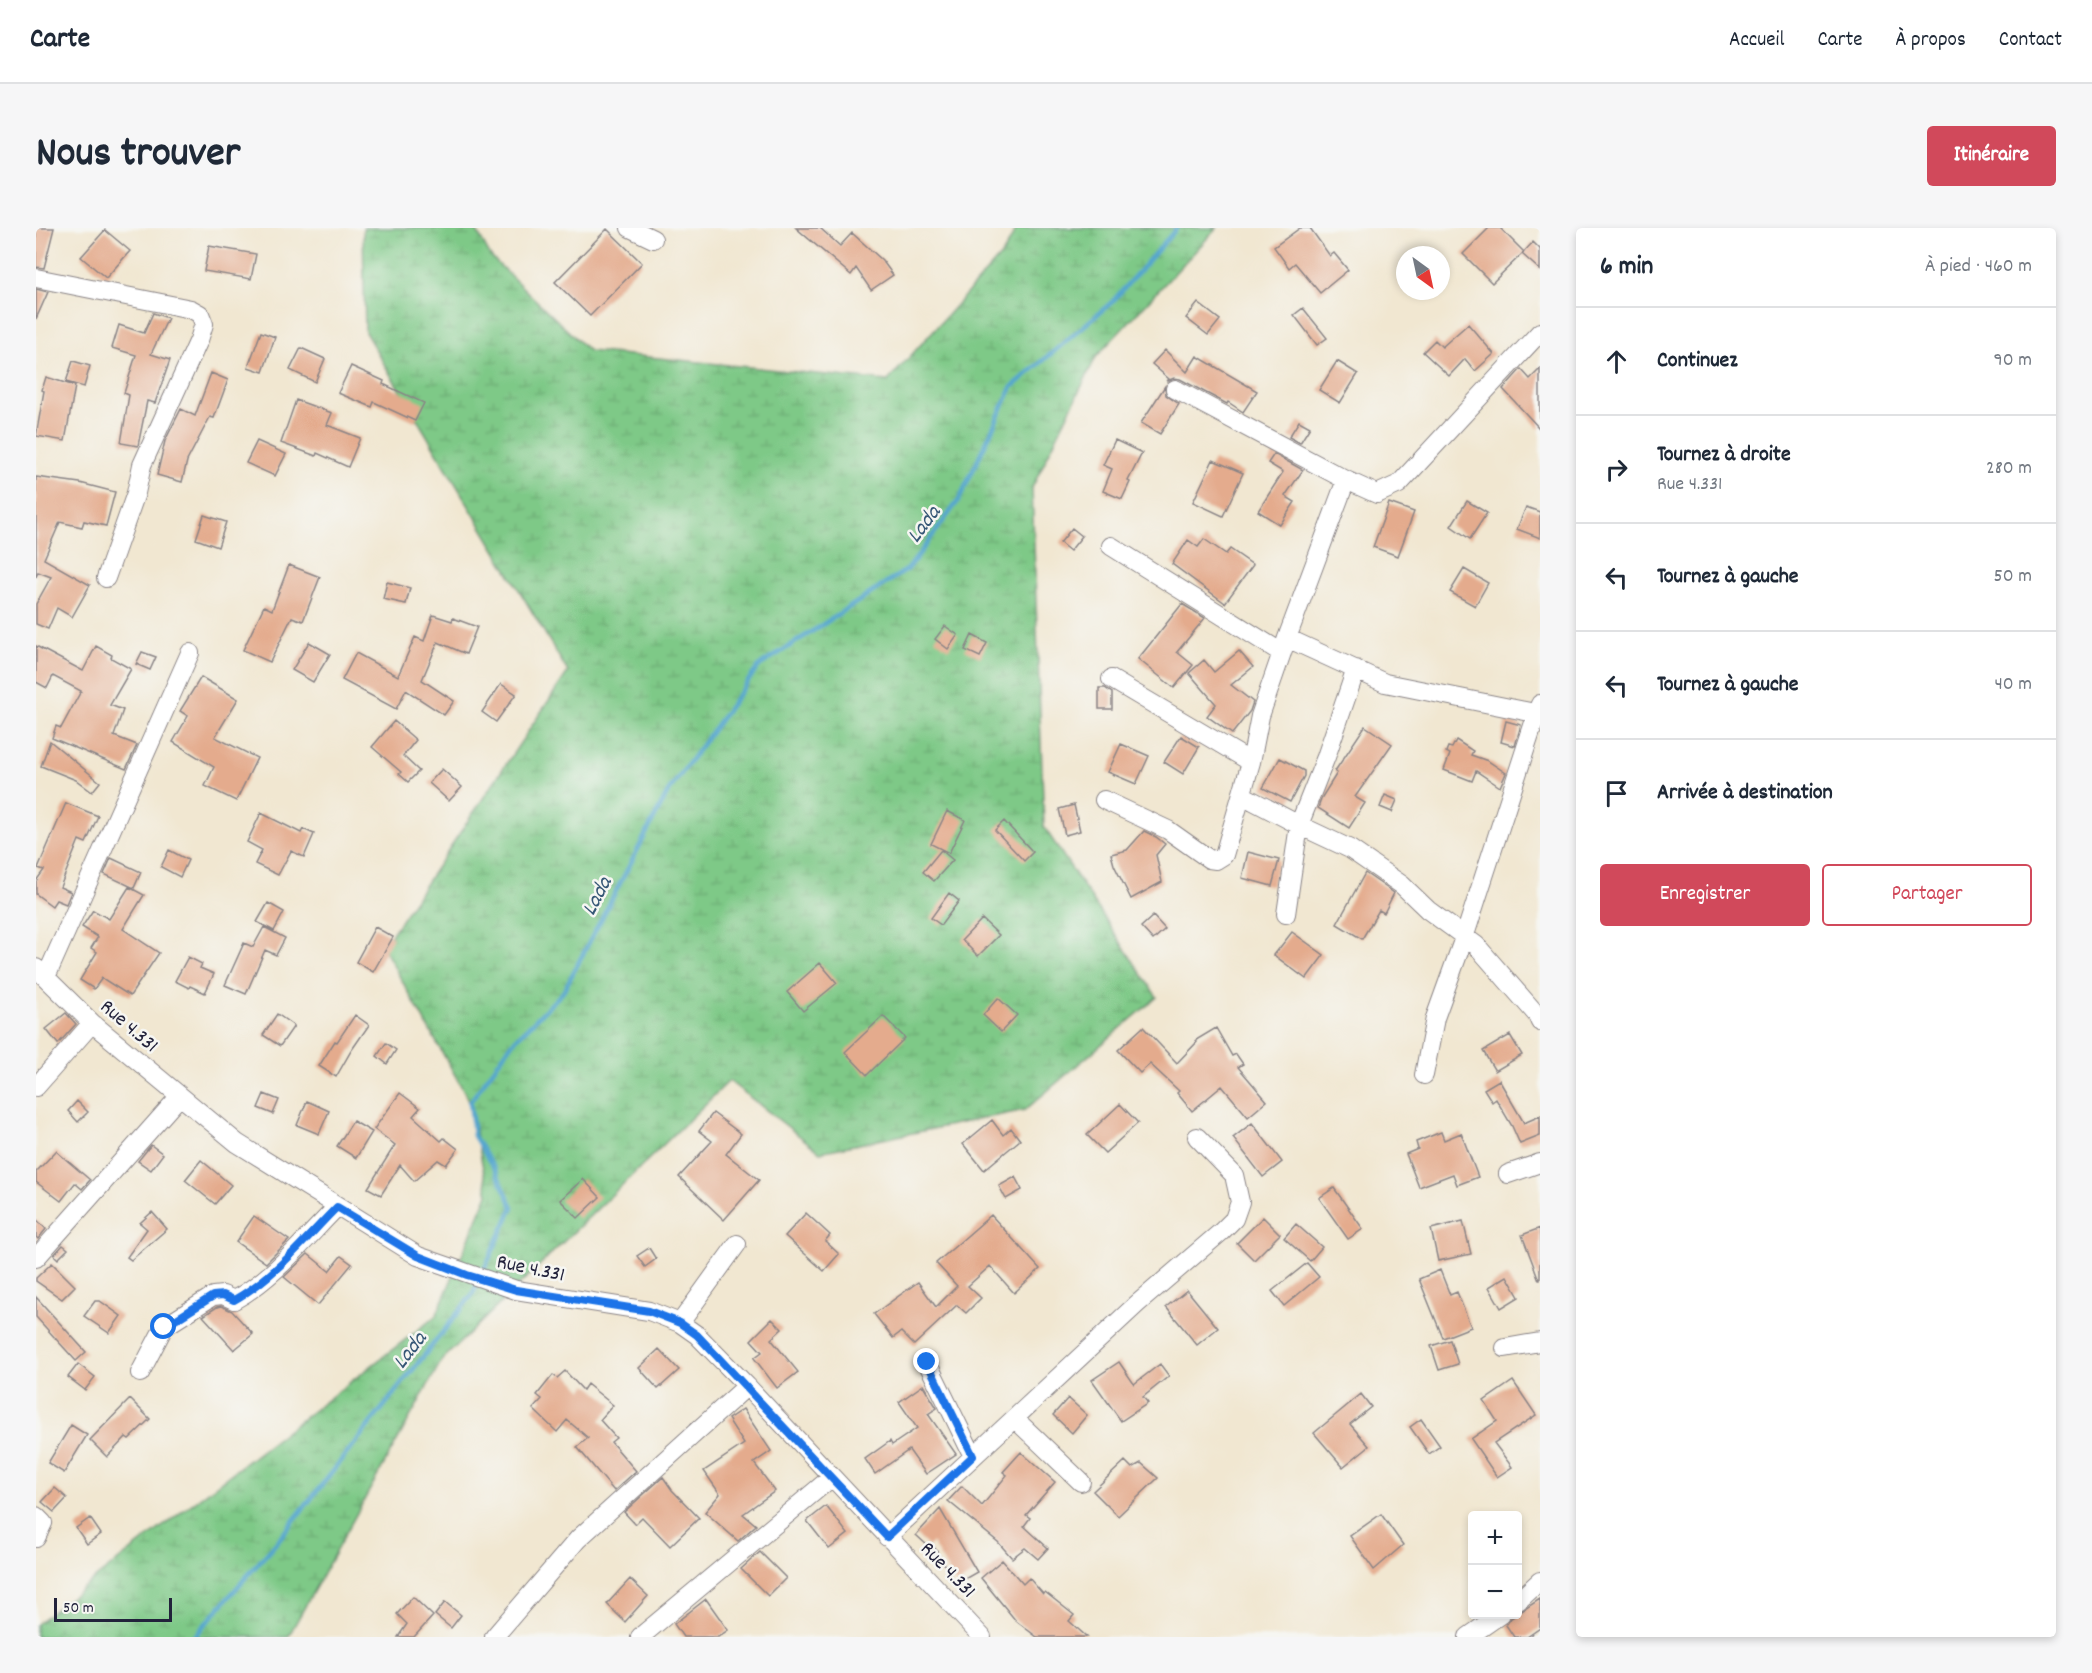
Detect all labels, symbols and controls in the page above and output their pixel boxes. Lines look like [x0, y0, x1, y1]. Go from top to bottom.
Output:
text: Carte [30, 21, 90, 61]
text: Accueil [1729, 26, 1784, 56]
text: Carte [1817, 26, 1862, 56]
text: À propos [1895, 26, 1966, 56]
text: Contact [1999, 26, 2062, 56]
text: Nous trouver [36, 126, 240, 186]
button: Itinéraire [1927, 126, 2056, 186]
north arrow [1396, 246, 1450, 300]
text: 6 min [1600, 249, 1653, 286]
text: À pied · 460 m [1925, 253, 2032, 281]
icon: ahead [1600, 345, 1633, 378]
text: Continuez [1657, 346, 1738, 377]
text: 90 m [1994, 347, 2032, 375]
text: Tournez à droite [1657, 440, 1791, 471]
icon: right [1600, 453, 1633, 486]
text: 280 m [1986, 455, 2032, 483]
text: Rue 4.331 [1657, 471, 1723, 499]
water label: Lada [900, 498, 950, 550]
icon: left [1600, 561, 1633, 594]
text: Tournez à gauche [1657, 562, 1799, 593]
text: 50 m [1994, 563, 2032, 591]
icon: left [1600, 669, 1633, 702]
text: Tournez à gauche [1657, 670, 1799, 701]
text: 40 m [1994, 671, 2032, 699]
icon: arrive [1600, 777, 1633, 810]
text: Arrivée à destination [1657, 778, 1833, 809]
button: Enregistrer [1600, 864, 1810, 926]
button: Partager [1822, 864, 2032, 926]
water label: Lada [575, 870, 622, 922]
street label: Rue 4.331 [92, 993, 164, 1061]
street label: Rue 4.331 [494, 1248, 567, 1292]
route start [150, 1313, 176, 1339]
water label: Lada [386, 1325, 436, 1376]
route end [913, 1348, 939, 1374]
map controls [1468, 1511, 1522, 1619]
button: + [1468, 1511, 1522, 1565]
street label: Rue 4.331 [912, 1536, 982, 1606]
button: − [1468, 1565, 1522, 1619]
scale bar [54, 1595, 172, 1622]
text: 50 m [63, 1597, 94, 1620]

